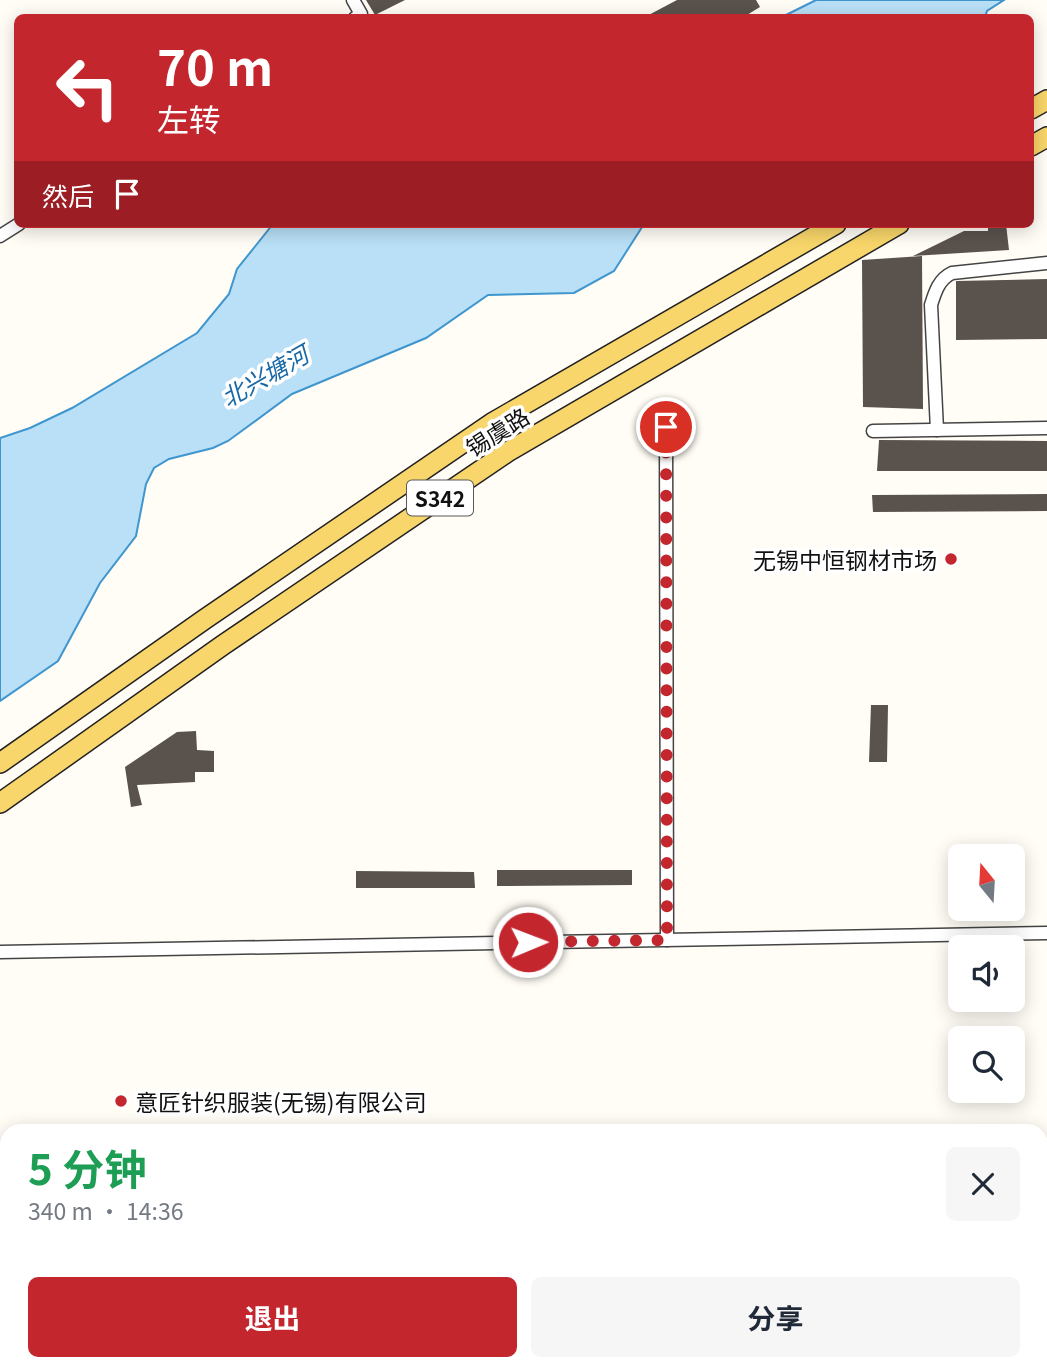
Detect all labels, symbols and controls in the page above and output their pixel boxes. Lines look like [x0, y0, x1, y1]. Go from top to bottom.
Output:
text: 70 m [157, 29, 273, 100]
icon: left [42, 42, 133, 133]
text: 左转 [157, 95, 221, 141]
icon: arrive [108, 175, 146, 213]
text: 然后 [42, 176, 94, 213]
water label: 北兴塘河 [214, 334, 318, 414]
pin [636, 397, 696, 457]
street label: 锡虞路 [459, 398, 535, 464]
icon: arrive [647, 408, 685, 446]
road number: S342 [407, 480, 473, 516]
place label: 无锡中恒钢材市场 [753, 542, 937, 576]
marker: 无锡中恒钢材市场 [943, 551, 959, 567]
north arrow [948, 844, 1026, 920]
map controls [948, 844, 1025, 1103]
position arrow [491, 905, 565, 979]
button: sound [948, 935, 1025, 1012]
button: search [948, 1026, 1025, 1103]
place label: 意匠针织服装(无锡)有限公司 [135, 1084, 427, 1118]
marker: 意匠针织服装(无锡)有限公司 [113, 1093, 129, 1109]
text: 5 分钟 [28, 1136, 146, 1197]
button: close [946, 1147, 1020, 1221]
text: 340 m · 14:36 [28, 1193, 184, 1227]
button: 退出 [28, 1277, 517, 1357]
button: 分享 [531, 1277, 1020, 1357]

